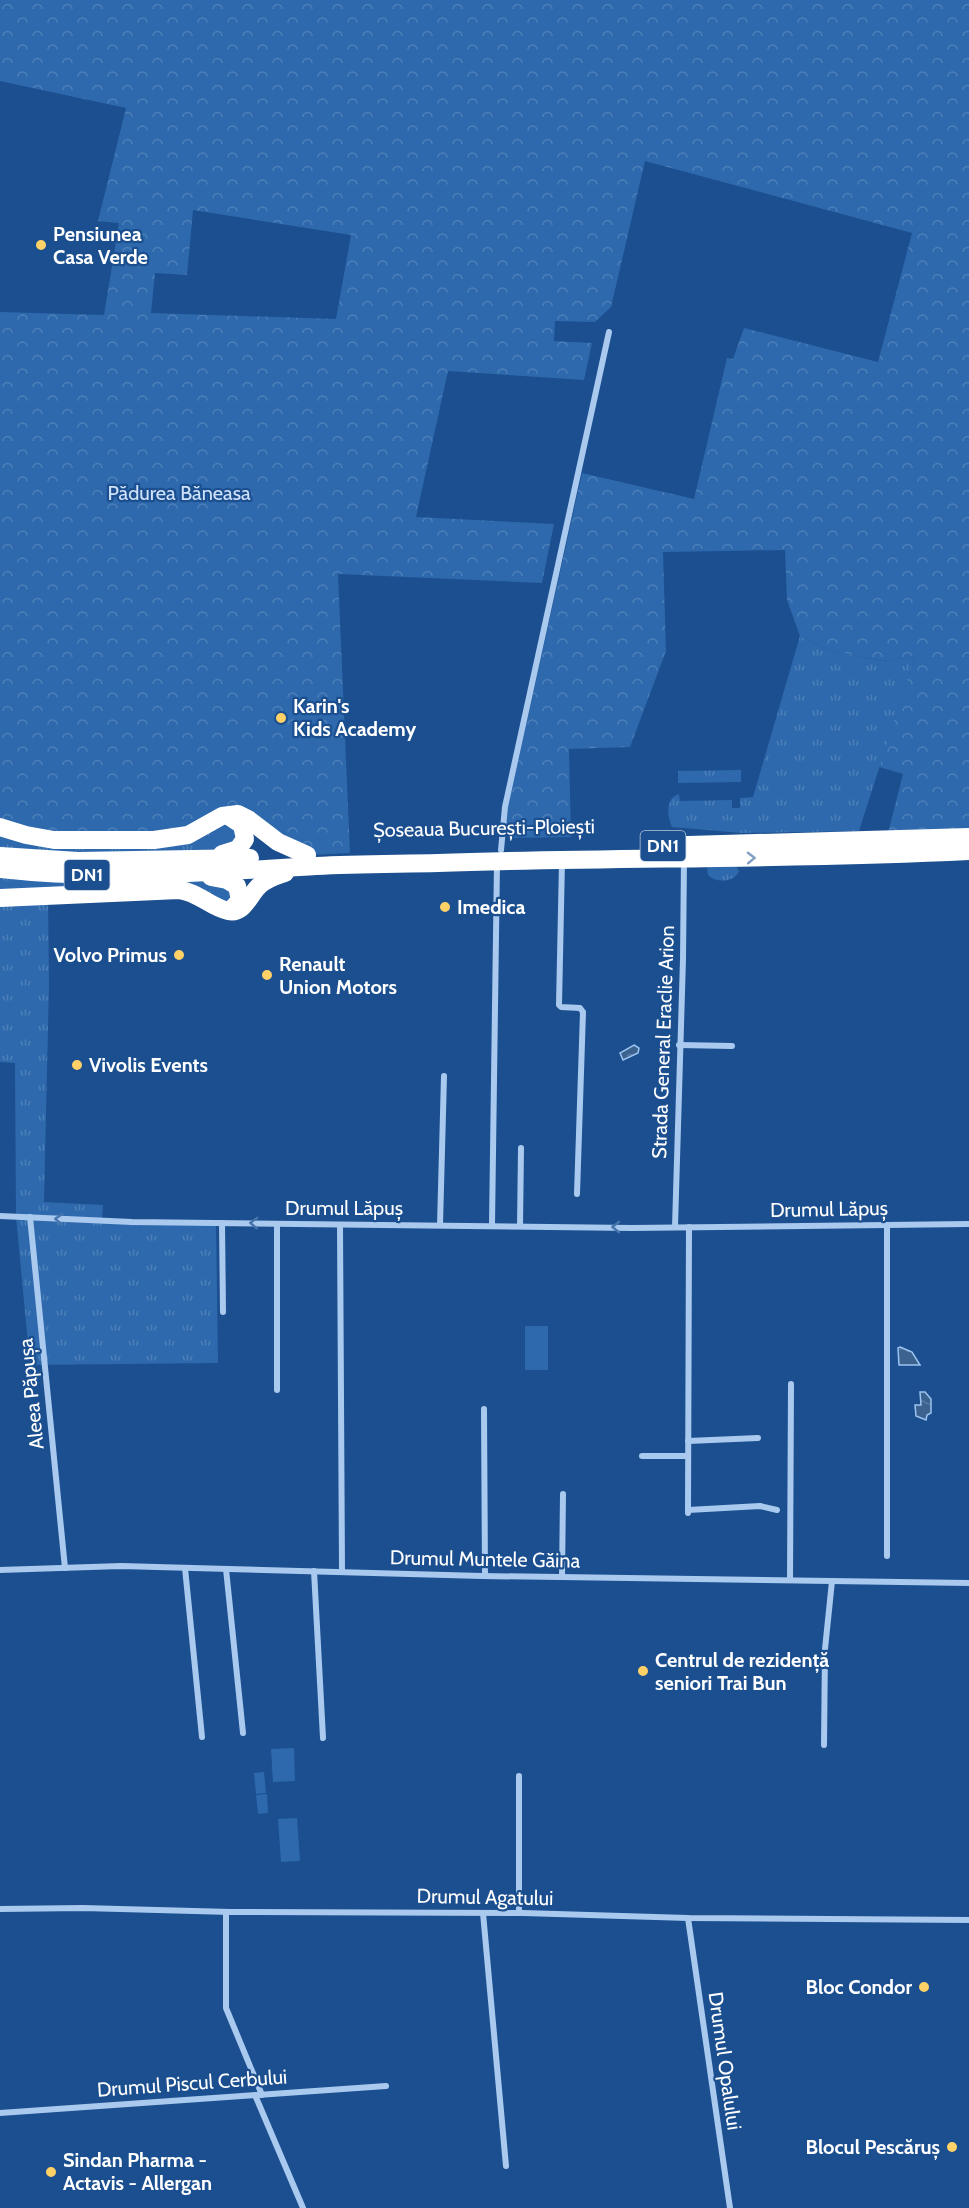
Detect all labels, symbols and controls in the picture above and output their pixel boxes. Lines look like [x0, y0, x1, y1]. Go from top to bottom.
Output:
place label: Pensiunea Casa Verde [53, 222, 148, 269]
marker: Pensiunea Casa Verde [34, 238, 48, 252]
park label: Pădurea Băneasa [107, 481, 251, 505]
place label: Karin's Kids Academy [293, 694, 416, 741]
marker: Karin's Kids Academy [274, 711, 288, 725]
street label: Șoseaua București-Ploiești [373, 814, 595, 843]
road number: DN1 [640, 831, 686, 861]
one-way arrow [747, 851, 756, 864]
road number: DN1 [64, 860, 110, 890]
place label: Imedica [457, 895, 525, 919]
marker: Imedica [438, 900, 452, 914]
street label: Strada General Eraclie Arion [647, 925, 679, 1159]
place label: Volvo Primus [53, 943, 167, 967]
marker: Volvo Primus [172, 948, 186, 962]
place label: Renault Union Motors [279, 952, 397, 999]
marker: Renault Union Motors [260, 968, 274, 982]
place label: Vivolis Events [89, 1053, 208, 1077]
marker: Vivolis Events [70, 1058, 84, 1072]
street label: Drumul Lăpuș [285, 1196, 403, 1221]
street label: Drumul Lăpuș [770, 1196, 888, 1223]
one-way arrow [54, 1213, 63, 1226]
one-way arrow [249, 1217, 258, 1230]
one-way arrow [612, 1221, 621, 1234]
street label: Aleea Păpușa [13, 1337, 50, 1451]
street label: Drumul Muntele Găina [390, 1545, 581, 1573]
place label: Centrul de rezidență seniori Trai Bun [655, 1648, 829, 1695]
marker: Centrul de rezidență seniori Trai Bun [636, 1664, 650, 1678]
street label: Drumul Agatului [416, 1884, 554, 1910]
place label: Bloc Condor [806, 1975, 912, 1999]
marker: Bloc Condor [917, 1980, 931, 1994]
street label: Drumul Opalului [703, 1990, 747, 2132]
street label: Drumul Piscul Cerbului [96, 2064, 288, 2102]
place label: Blocul Pescăruș [806, 2135, 940, 2160]
marker: Blocul Pescăruș [945, 2140, 959, 2154]
place label: Sindan Pharma - Actavis - Allergan [63, 2148, 212, 2195]
marker: Sindan Pharma - Actavis - Allergan [44, 2165, 58, 2179]

